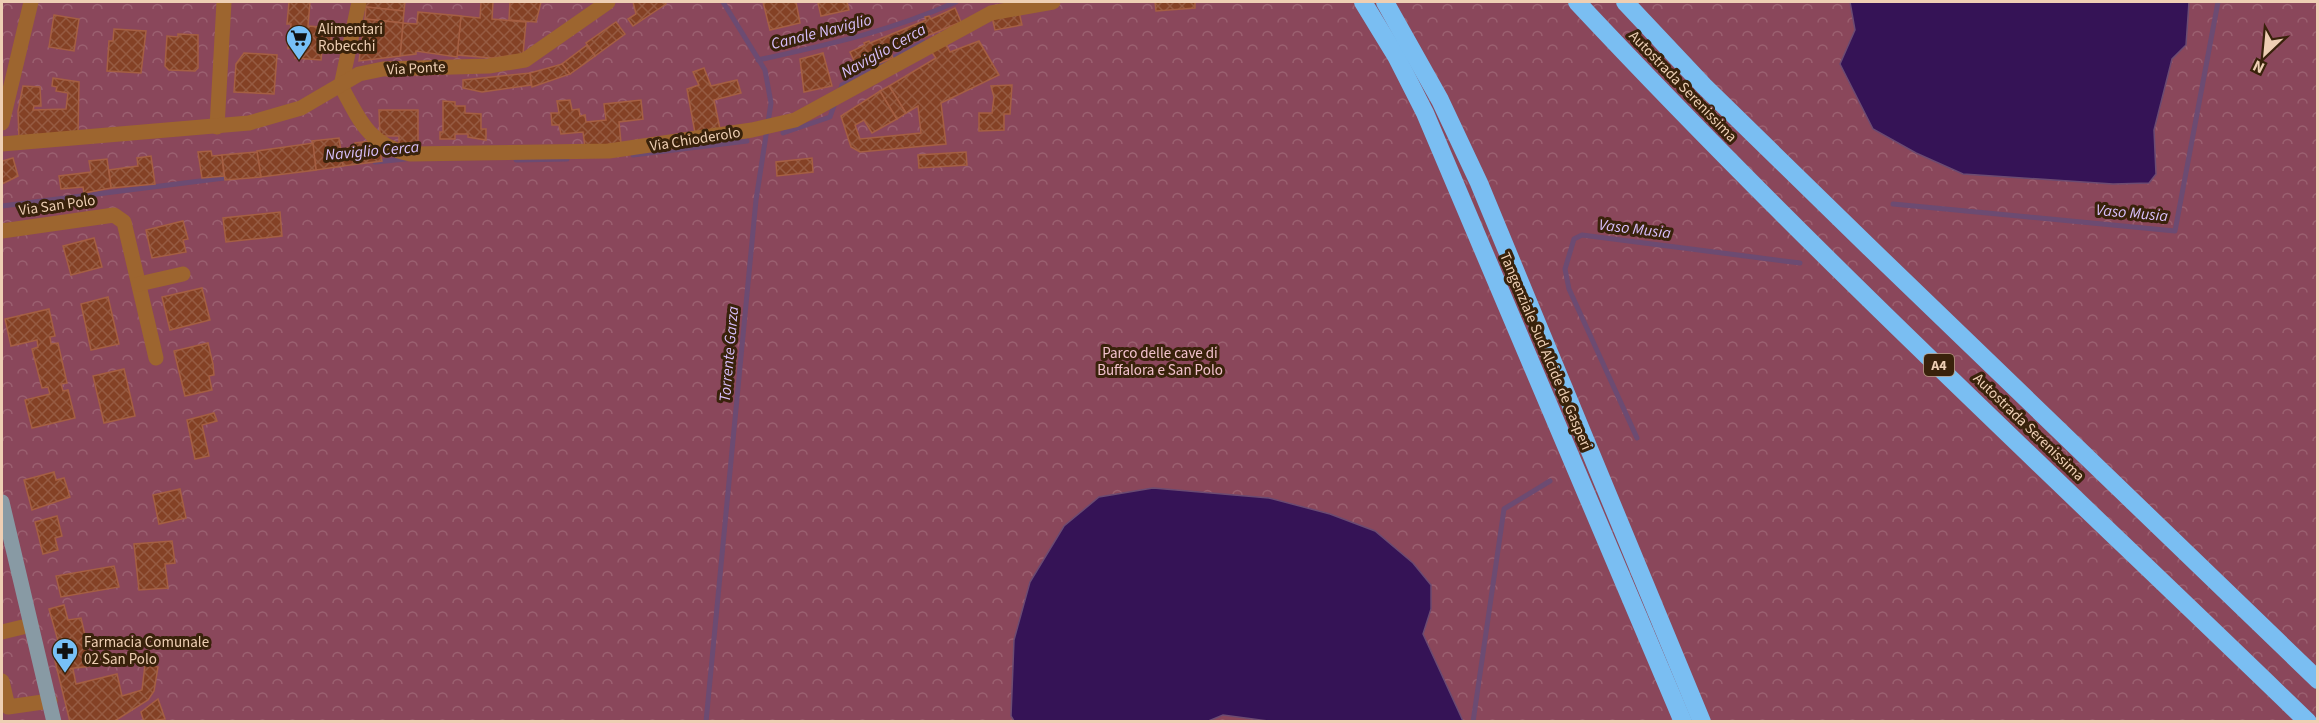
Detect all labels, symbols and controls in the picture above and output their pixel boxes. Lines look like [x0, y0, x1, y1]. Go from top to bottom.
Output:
water label: Canale Naviglio [769, 9, 874, 55]
water label: Naviglio Cerca [837, 18, 930, 83]
place label: Alimentari Robecchi [318, 19, 383, 57]
supermarket icon: Alimentari Robecchi [284, 23, 314, 61]
north arrow [2235, 24, 2295, 84]
street label: Autostrada Serenissima [1624, 26, 1741, 147]
text: N [2249, 54, 2268, 79]
street label: Via Ponte [386, 56, 446, 81]
street label: Via Chioderolo [648, 122, 742, 157]
water label: Naviglio Cerca [324, 136, 420, 166]
street label: Via San Polo [17, 190, 97, 221]
water label: Vaso Musia [2095, 199, 2169, 227]
water label: Vaso Musia [1598, 214, 1673, 244]
street label: Tangenziale Sud Alcide de Gasperi [1494, 249, 1597, 453]
water label: Torrente Garza [714, 305, 744, 403]
park label: Parco delle cave di Buffalora e San Polo [1097, 343, 1223, 381]
road number: A4 [1924, 354, 1954, 376]
street label: Autostrada Serenissima [1968, 369, 2089, 486]
place label: Farmacia Comunale 02 San Polo [84, 632, 209, 670]
pharmacy icon: Farmacia Comunale 02 San Polo [50, 636, 80, 674]

